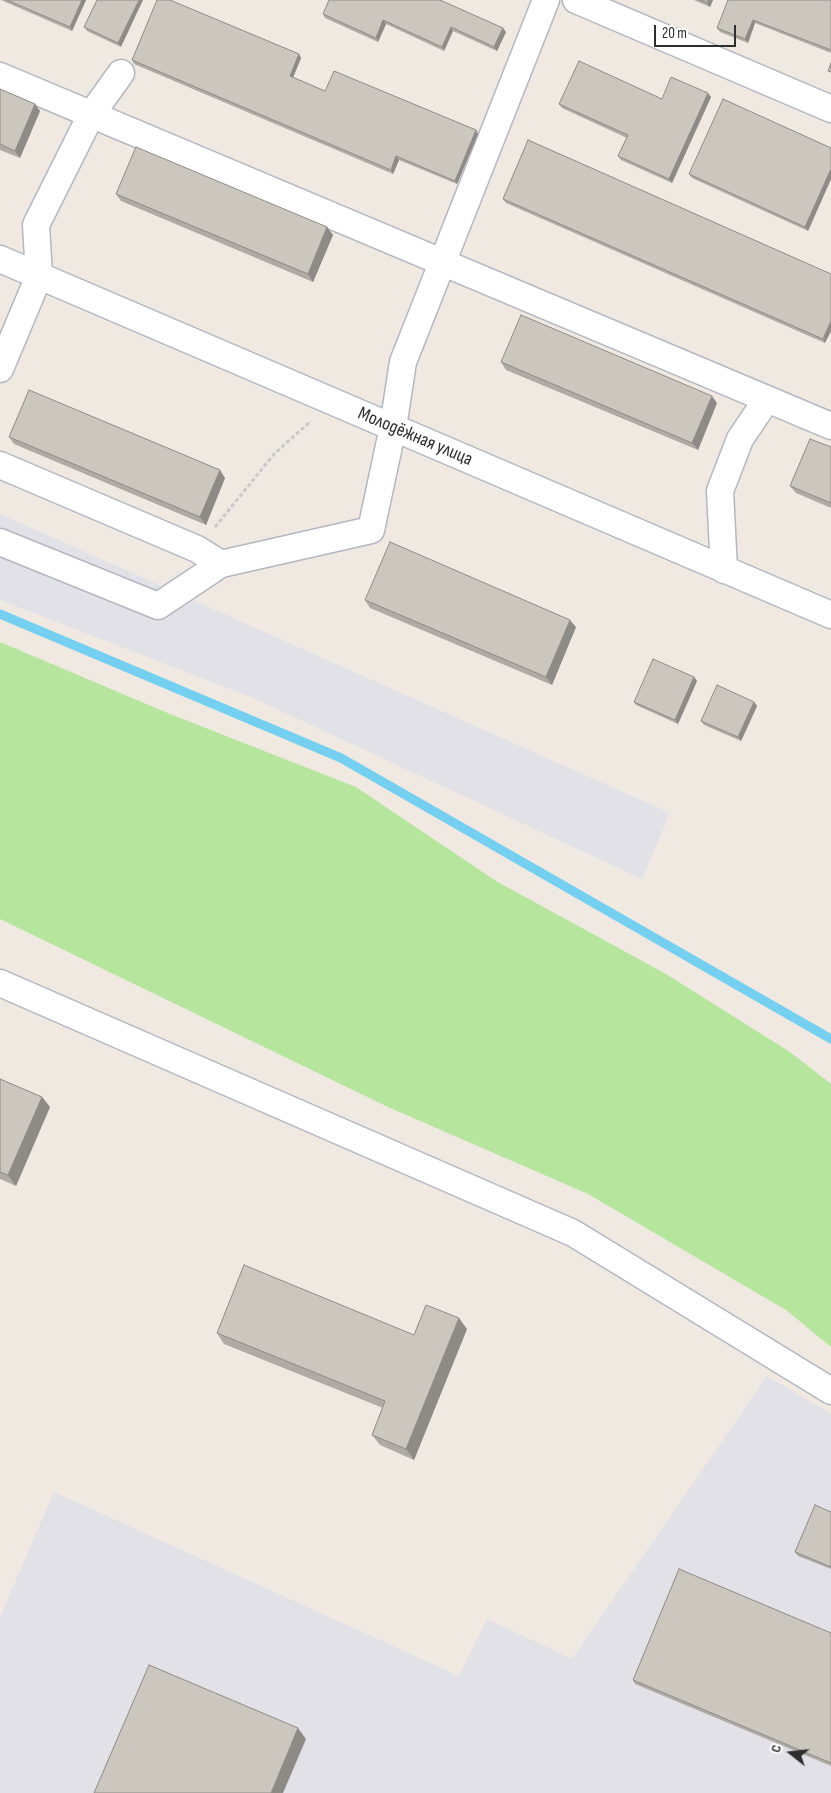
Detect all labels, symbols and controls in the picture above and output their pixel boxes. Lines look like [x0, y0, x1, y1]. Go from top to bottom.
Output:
scale bar [656, 15, 738, 47]
text: 20 m [662, 24, 687, 43]
street label: Молодёжная улица [354, 403, 476, 471]
north arrow [766, 1728, 816, 1778]
text: С [767, 1743, 785, 1755]

